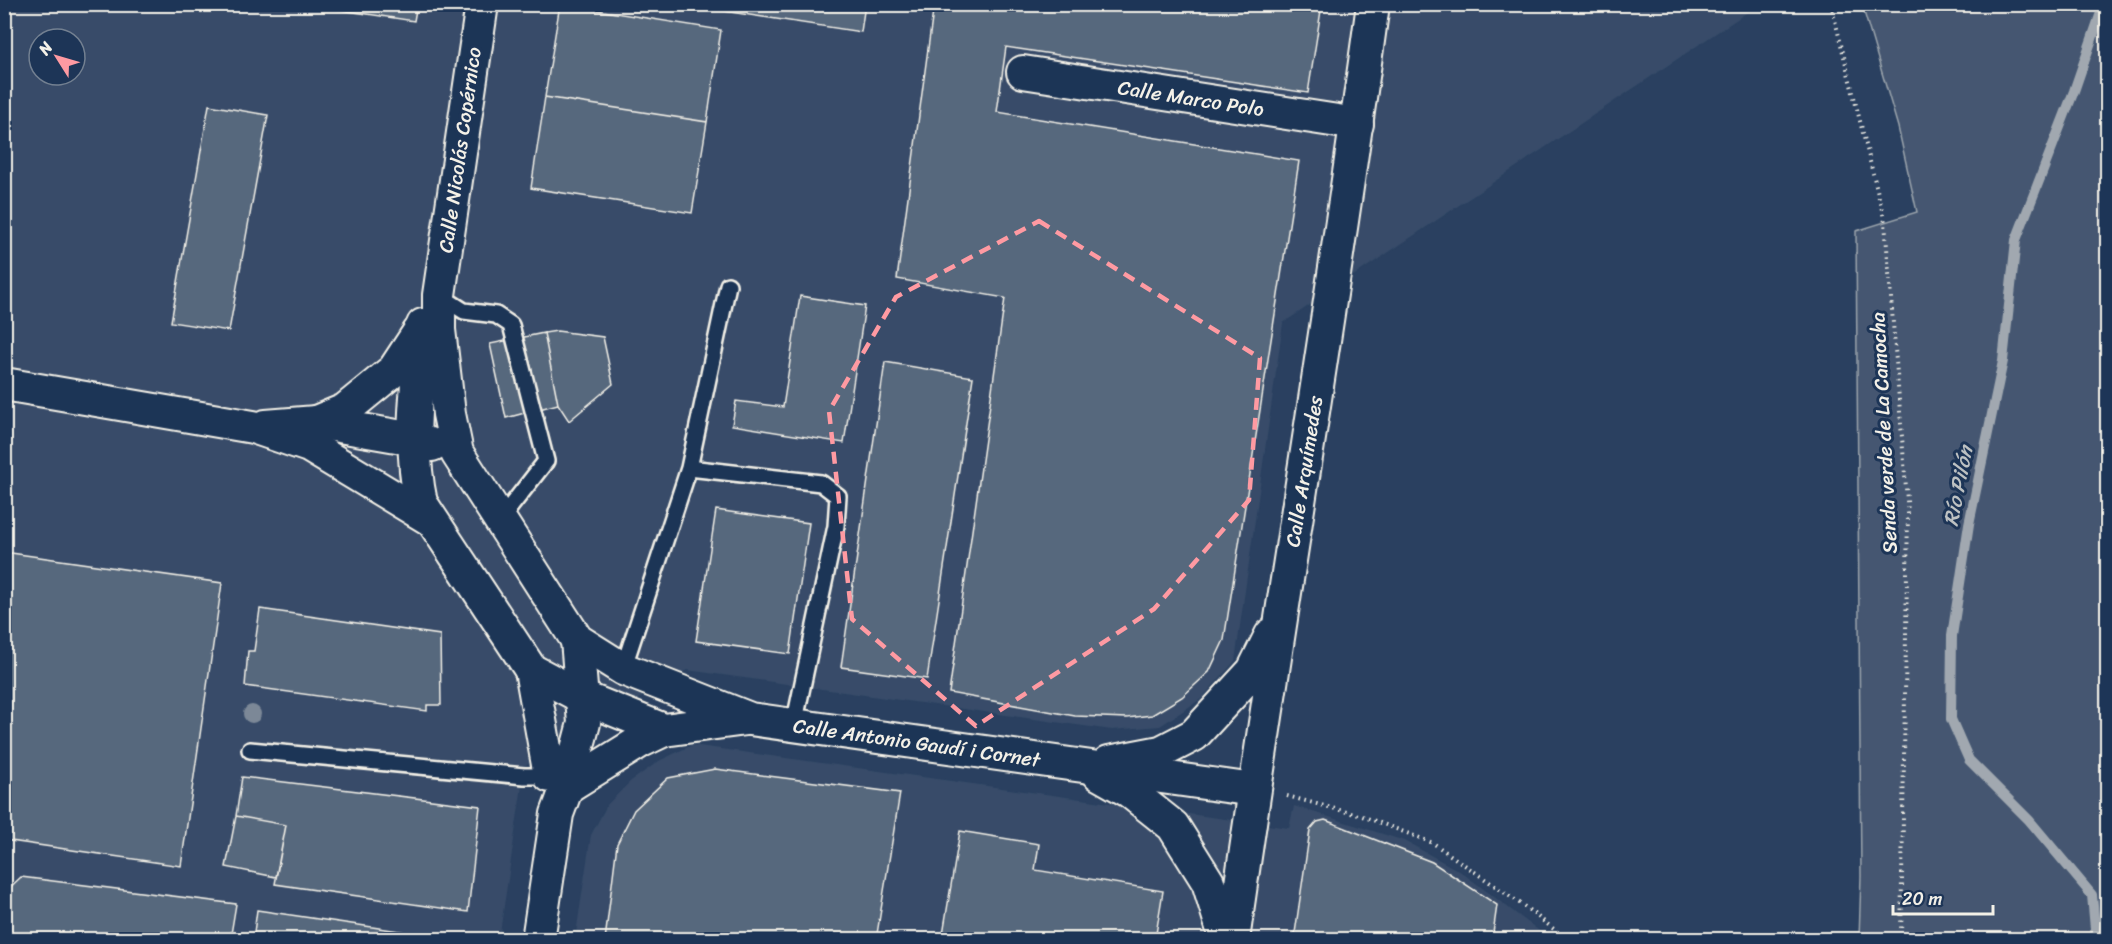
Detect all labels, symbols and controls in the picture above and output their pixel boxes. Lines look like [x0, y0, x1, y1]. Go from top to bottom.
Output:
north arrow [27, 27, 87, 87]
text: N [30, 34, 61, 62]
street label: Calle Nicolás Copérnico [428, 45, 492, 255]
street label: Calle Marco Polo [1115, 70, 1267, 127]
street label: Senda verde de La Camocha [1860, 311, 1908, 555]
street label: Calle Arquímedes [1275, 393, 1333, 549]
water label: Río Pilón [1932, 440, 1985, 529]
street label: Calle Antonio Gaudí i Cornet [791, 708, 1043, 777]
scale bar [1893, 878, 1994, 916]
text: 20 m [1902, 883, 1942, 915]

